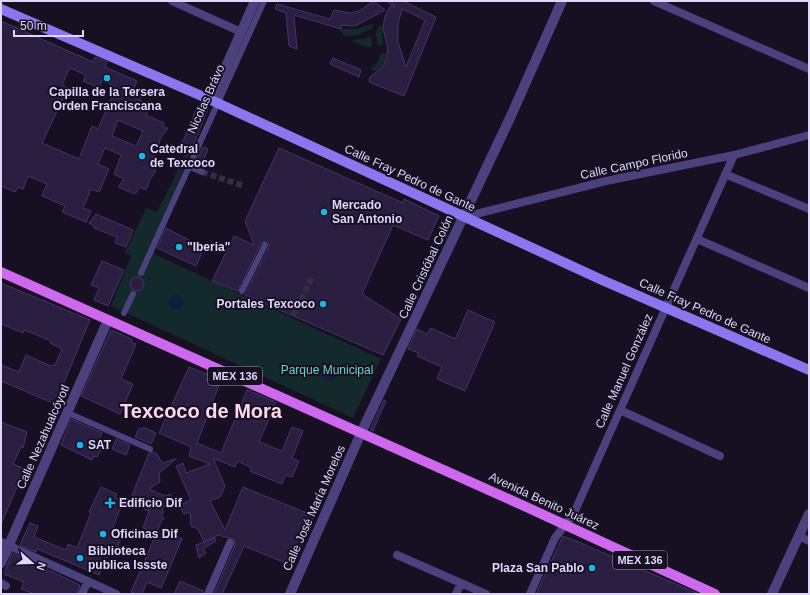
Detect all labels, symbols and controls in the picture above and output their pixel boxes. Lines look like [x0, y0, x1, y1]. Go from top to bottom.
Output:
scale bar [14, 12, 83, 38]
text: 50 m [20, 19, 47, 33]
street label: Nicolas Brávo [185, 62, 228, 136]
marker: Capilla de la Tersera Orden Franciscana [102, 73, 112, 83]
place label: Capilla de la Tersera Orden Franciscana [49, 85, 165, 113]
street label: Calle Fray Pedro de Gante [342, 141, 478, 215]
place label: Catedral de Texcoco [150, 142, 215, 170]
street label: Calle Campo Florido [579, 146, 689, 182]
marker: Catedral de Texcoco [137, 151, 147, 161]
place label: Mercado San Antonio [332, 198, 402, 226]
marker: Mercado San Antonio [319, 207, 329, 217]
street label: Calle Cristóbal Colón [396, 213, 456, 321]
place label: "Iberia" [187, 240, 230, 254]
marker: "Iberia" [174, 242, 184, 252]
street label: Calle Fray Pedro de Gante [637, 276, 773, 347]
place label: Portales Texcoco [217, 297, 315, 311]
marker: Portales Texcoco [318, 299, 328, 309]
street label: Calle Manuel González [592, 311, 656, 431]
park label: Parque Municipal [281, 363, 373, 377]
road number: MEX 136 [208, 367, 262, 385]
street label: Calle Nezahualcóyotl [14, 383, 72, 491]
district label: Texcoco de Mora [120, 400, 283, 422]
place label: SAT [88, 438, 112, 452]
marker: SAT [75, 440, 85, 450]
street label: Calle José María Morelos [280, 443, 348, 573]
street label: Avenida Benito Juárez [487, 469, 601, 533]
place label: Edificio Dif [119, 496, 183, 510]
marker: Edificio Dif [104, 497, 116, 509]
place label: Oficinas Dif [111, 527, 179, 541]
marker: Oficinas Dif [98, 529, 108, 539]
north arrow [12, 543, 52, 583]
place label: Biblioteca publica Issste [88, 544, 168, 572]
road number: MEX 136 [613, 551, 667, 569]
marker: Biblioteca publica Issste [75, 553, 85, 563]
text: N [34, 561, 48, 572]
place label: Plaza San Pablo [492, 561, 584, 575]
marker: Plaza San Pablo [587, 563, 597, 573]

